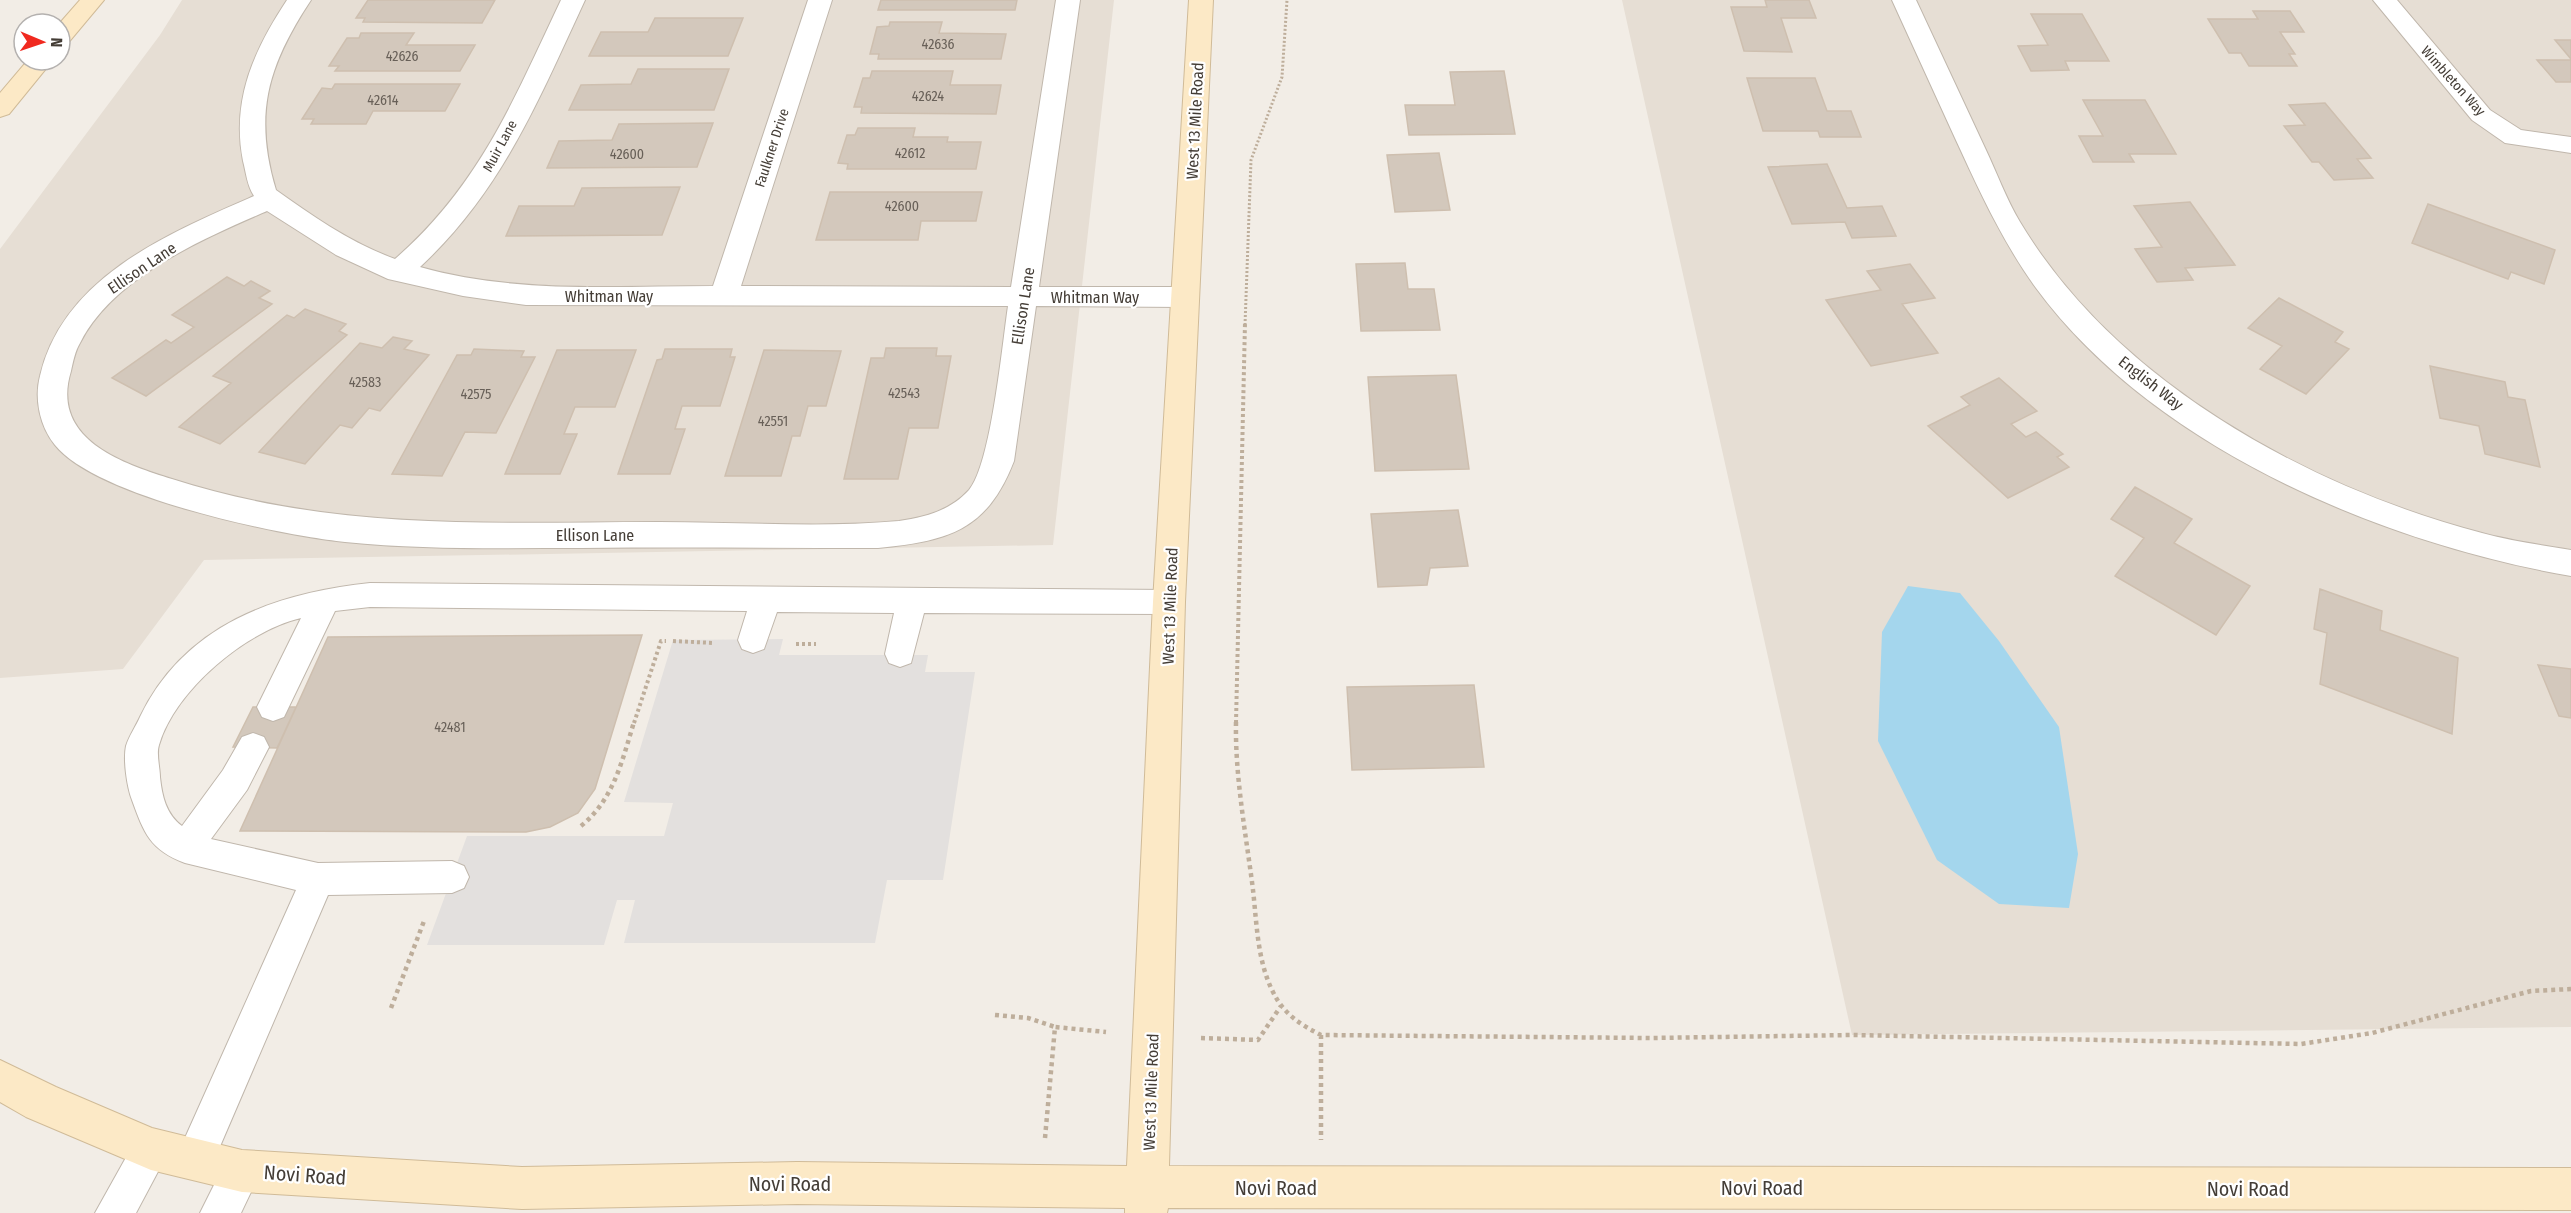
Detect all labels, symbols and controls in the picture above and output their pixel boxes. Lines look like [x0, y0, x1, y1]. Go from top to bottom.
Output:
north arrow [12, 12, 72, 72]
house number: 42636 [922, 36, 954, 53]
text: N [47, 37, 66, 48]
street label: Wimbleton Way [2417, 43, 2489, 120]
house number: 42626 [386, 48, 418, 65]
street label: West 13 Mile Road [1182, 62, 1208, 180]
house number: 42624 [912, 88, 944, 105]
house number: 42614 [367, 92, 399, 109]
street label: Faulkner Drive [751, 106, 793, 190]
street label: Muir Lane [479, 117, 521, 175]
house number: 42612 [895, 145, 925, 162]
house number: 42600 [610, 146, 644, 163]
house number: 42600 [885, 198, 919, 215]
street label: Ellison Lane [104, 238, 180, 298]
street label: Ellison Lane [1007, 266, 1039, 346]
street label: Whitman Way [565, 287, 654, 306]
street label: Whitman Way [1051, 288, 1140, 307]
street label: English Way [2115, 352, 2188, 415]
house number: 42583 [349, 374, 381, 391]
house number: 42543 [888, 385, 920, 402]
house number: 42575 [461, 386, 491, 403]
house number: 42551 [758, 413, 788, 430]
street label: Ellison Lane [556, 526, 634, 545]
street label: West 13 Mile Road [1158, 547, 1182, 665]
house number: 42481 [434, 719, 466, 736]
street label: West 13 Mile Road [1139, 1033, 1163, 1151]
street label: Novi Road [263, 1160, 347, 1190]
street label: Novi Road [749, 1172, 831, 1196]
street label: Novi Road [1235, 1176, 1317, 1200]
street label: Novi Road [1721, 1176, 1803, 1200]
street label: Novi Road [2207, 1177, 2289, 1201]

